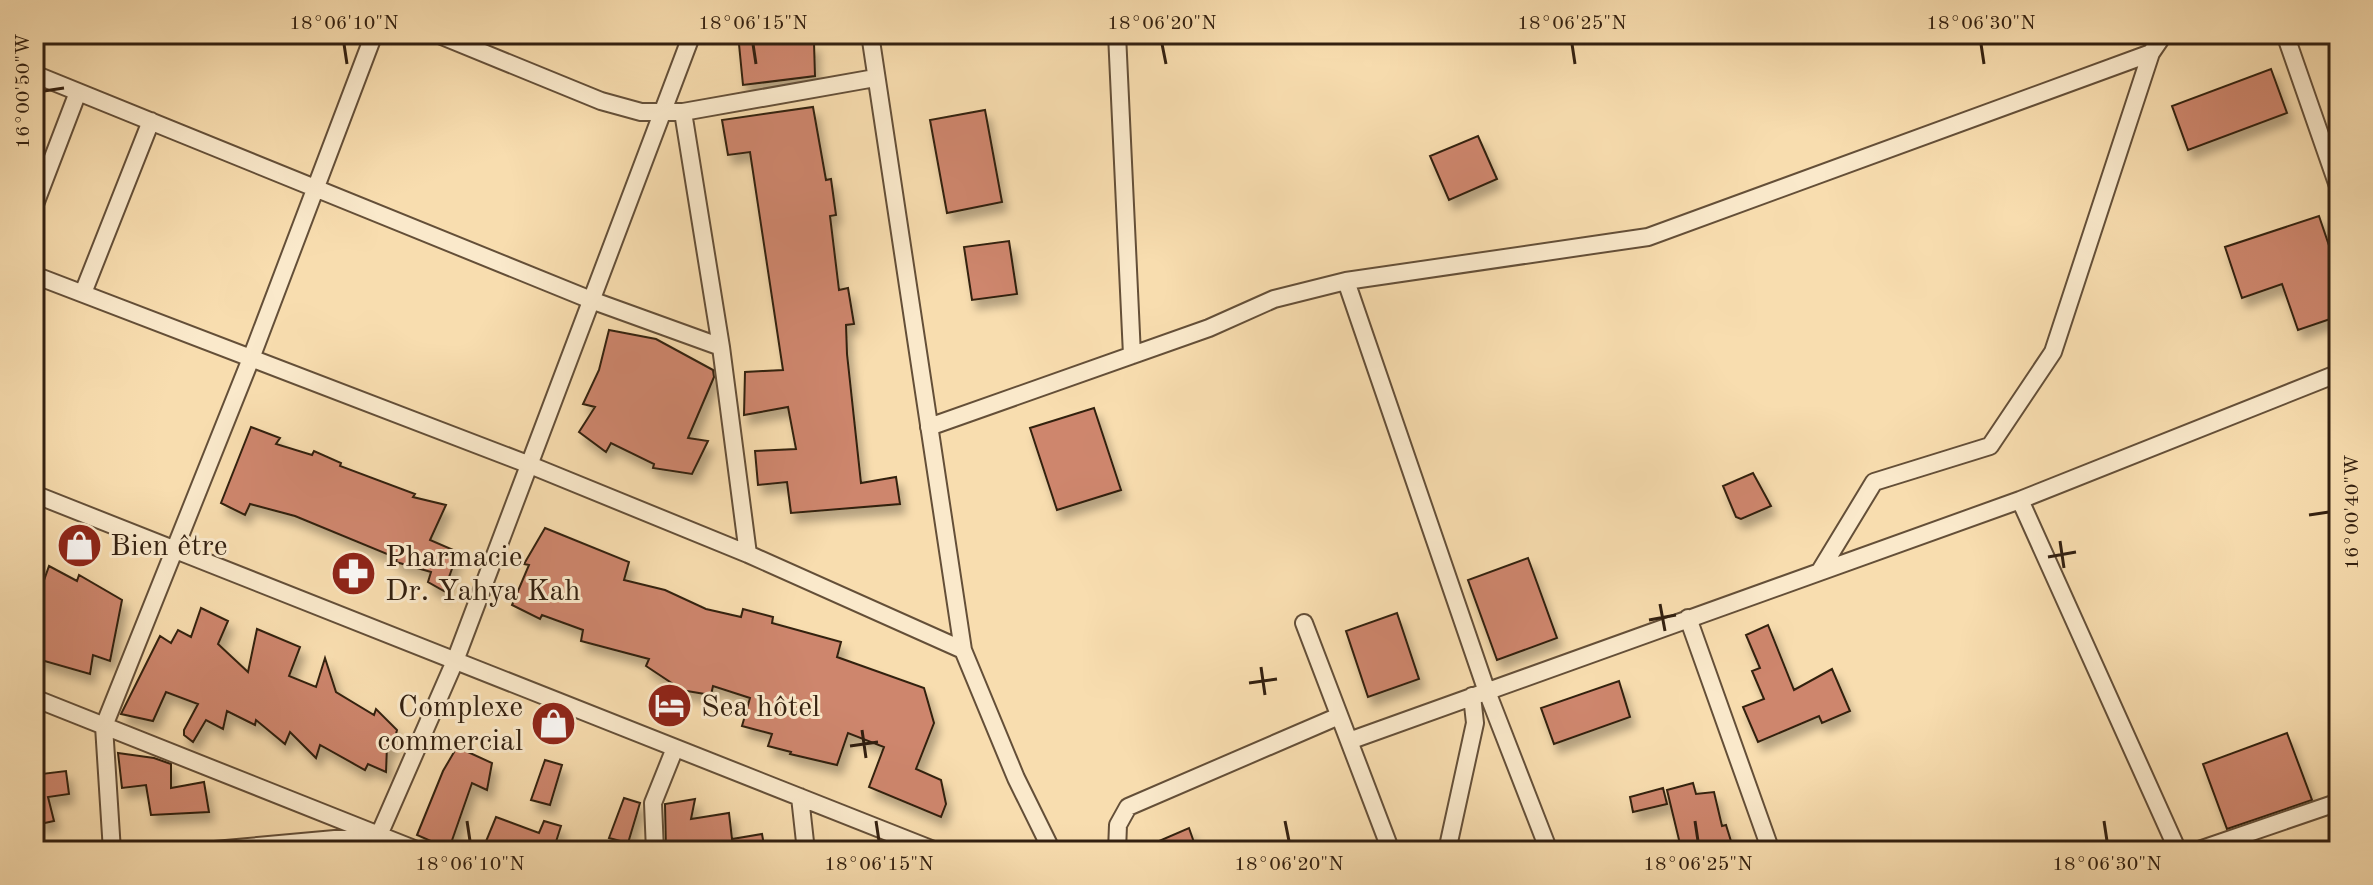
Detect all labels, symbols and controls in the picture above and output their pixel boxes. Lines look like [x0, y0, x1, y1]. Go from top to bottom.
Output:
text: 18°06'10"N [289, 14, 399, 34]
text: 18°06'15"N [698, 14, 808, 34]
text: 18°06'20"N [1107, 14, 1217, 34]
text: 18°06'25"N [1517, 14, 1627, 34]
text: 18°06'30"N [1926, 14, 2036, 34]
text: 16°00'50"W [14, 33, 34, 149]
text: 16°00'40"W [2343, 454, 2363, 570]
shop icon: Bien être [55, 521, 103, 569]
place label: Bien être [110, 532, 228, 562]
place label: Pharmacie Dr. Yahya Kah [385, 543, 581, 607]
pharmacy icon: Pharmacie Dr. Yahya Kah [330, 549, 378, 597]
hotel icon: Sea hôtel [646, 682, 694, 730]
place label: Complexe commercial [377, 693, 523, 757]
place label: Sea hôtel [701, 693, 820, 723]
shop icon: Complexe commercial [530, 699, 578, 747]
text: 18°06'10"N [415, 855, 525, 875]
text: 18°06'15"N [824, 855, 934, 875]
text: 18°06'20"N [1234, 855, 1344, 875]
text: 18°06'25"N [1643, 855, 1753, 875]
text: 18°06'30"N [2052, 855, 2162, 875]

